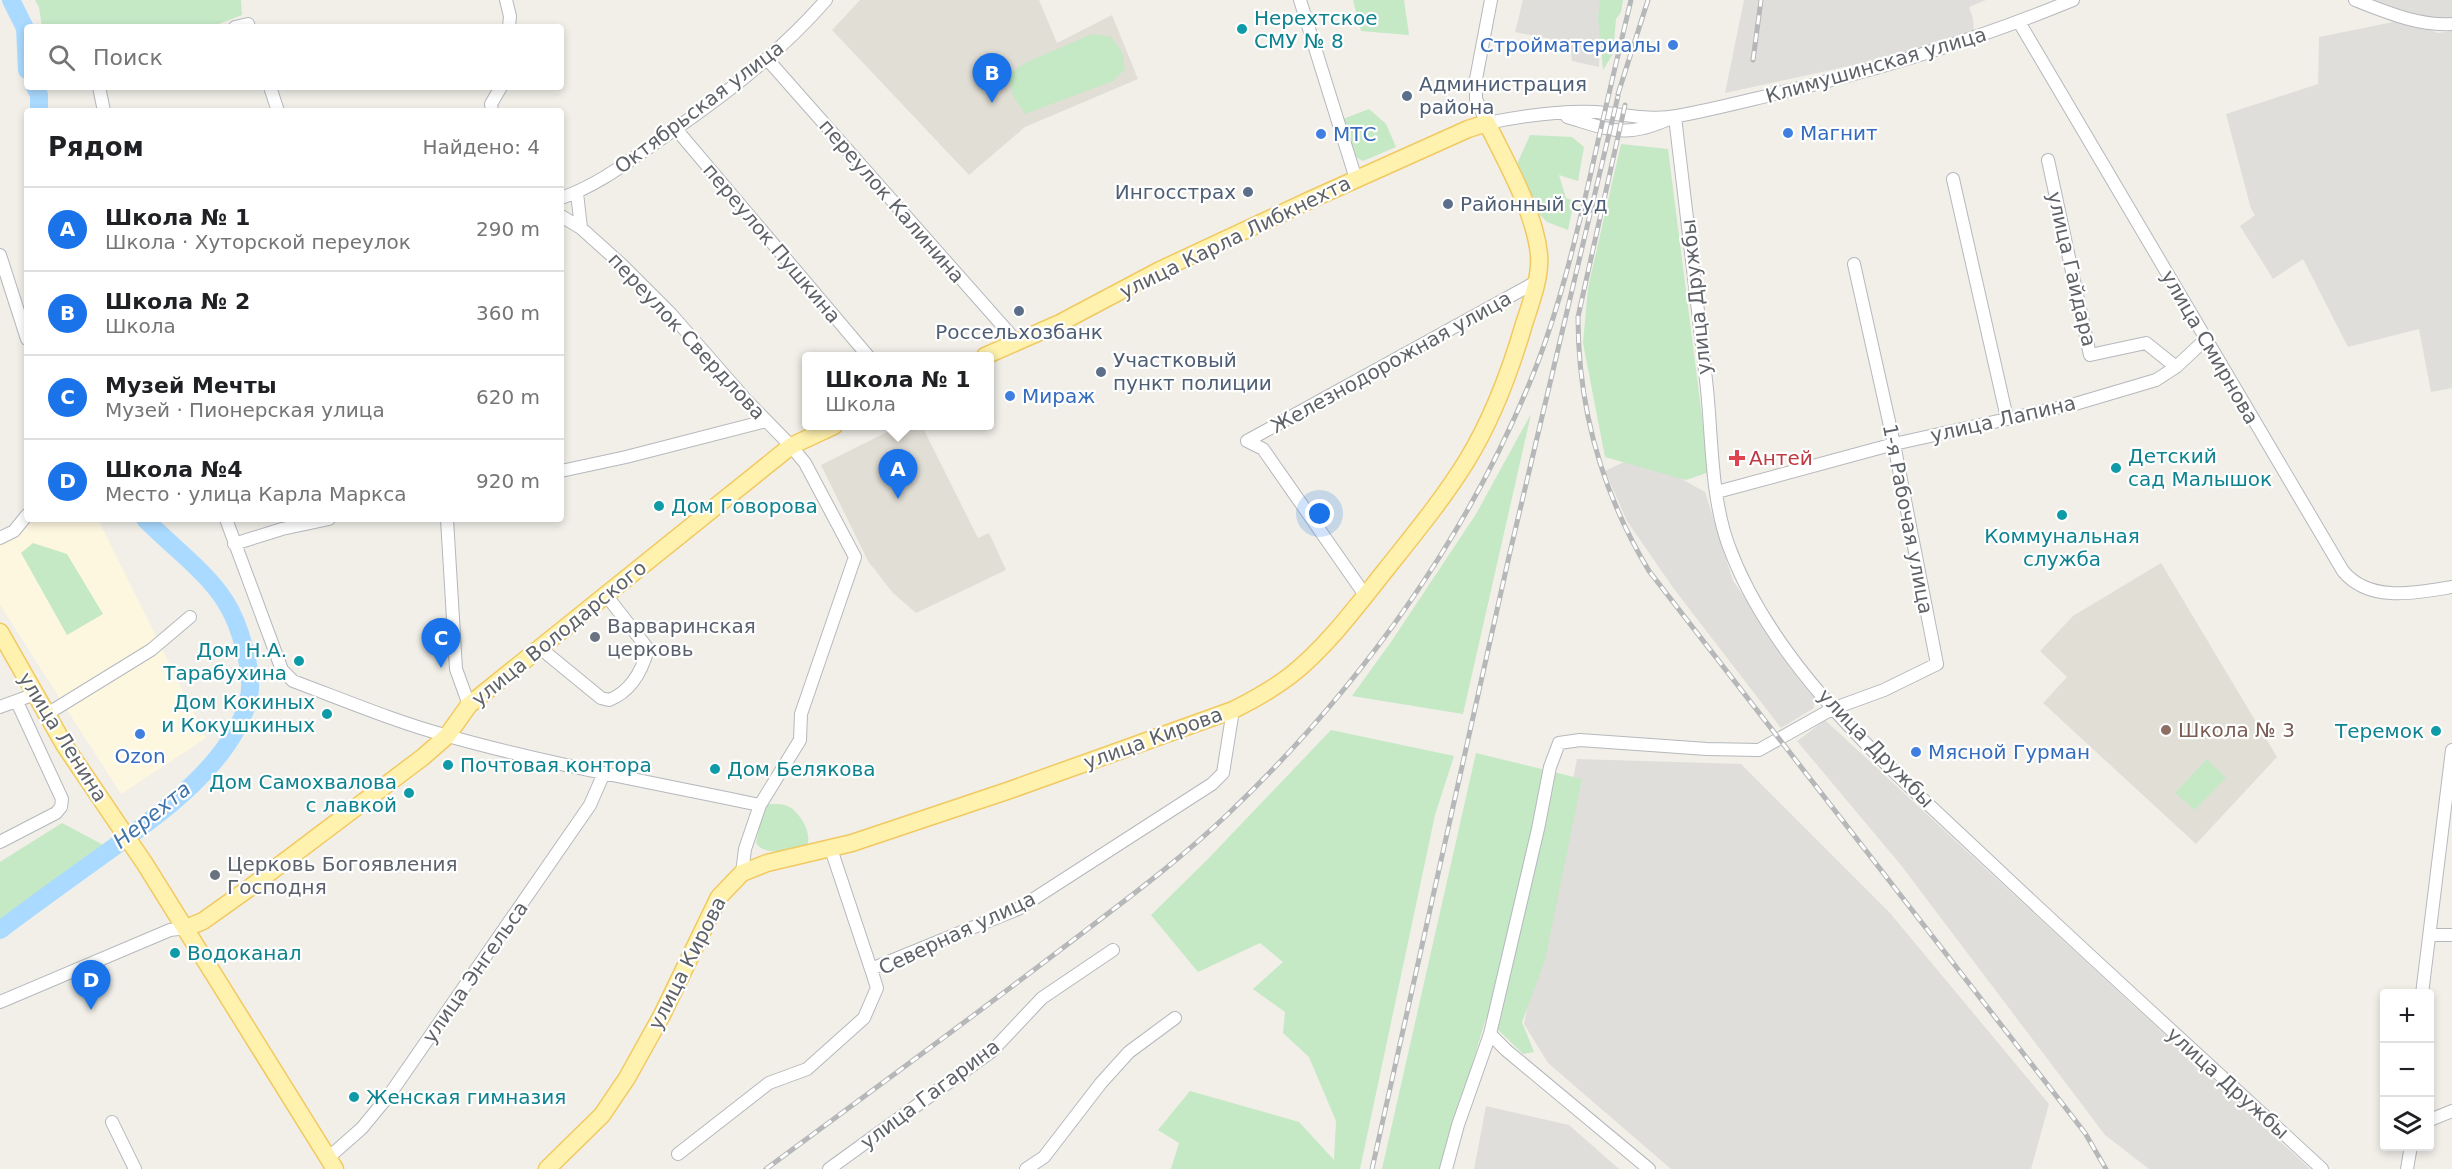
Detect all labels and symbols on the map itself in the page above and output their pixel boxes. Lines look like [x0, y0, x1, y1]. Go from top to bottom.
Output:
place label: Нерехтское СМУ № 8 [1254, 6, 1377, 53]
marker: Нерехтское СМУ № 8 [1235, 22, 1249, 36]
street label: Климушинская улица [1763, 22, 1989, 108]
place label: Стройматериалы [1480, 33, 1661, 57]
street label: Октябрьская улица [610, 36, 788, 178]
marker: Стройматериалы [1666, 38, 1680, 52]
pin: B [972, 54, 1012, 103]
place label: Администрация района [1419, 72, 1587, 119]
marker: Администрация района [1400, 89, 1414, 103]
street label: переулок Калинина [814, 114, 970, 288]
place label: Магнит [1800, 121, 1878, 145]
place label: МТС [1333, 122, 1376, 146]
marker: Магнит [1781, 126, 1795, 140]
marker: МТС [1314, 127, 1328, 141]
street label: переулок Пушкина [698, 158, 846, 328]
street label: улица Карла Либкнехта [1116, 171, 1354, 303]
place label: Ингосстрах [1115, 180, 1236, 204]
marker: Ингосстрах [1241, 185, 1255, 199]
street label: улица Гайдара [2042, 189, 2102, 349]
place label: Районный суд [1460, 192, 1608, 216]
marker: Районный суд [1441, 197, 1455, 211]
street label: улица Дружбы [1676, 218, 1716, 376]
street label: переулок Свердлова [603, 248, 771, 424]
street label: улица Смирнова [2156, 266, 2264, 428]
street label: Железнодорожная улица [1267, 286, 1515, 438]
marker: Россельхозбанк [1012, 304, 1026, 318]
place label: Россельхозбанк [935, 320, 1103, 344]
place label: Участковый пункт полиции [1113, 348, 1272, 395]
marker: Участковый пункт полиции [1094, 365, 1108, 379]
place label: Мираж [1022, 384, 1095, 408]
marker: Мираж [1003, 389, 1017, 403]
street label: улица Лапина [1928, 391, 2078, 447]
street label: 1-я Рабочая улица [1878, 422, 1938, 616]
place label: Детский сад Малышок [2128, 444, 2272, 491]
place label: Антей [1749, 446, 1813, 470]
pin: A [878, 450, 918, 499]
marker: Антей [1730, 451, 1744, 465]
marker: Детский сад Малышок [2109, 461, 2123, 475]
place label: Дом Говорова [671, 494, 818, 518]
marker: Дом Говорова [652, 499, 666, 513]
your location [1305, 499, 1334, 528]
marker: Коммунальная служба [2055, 508, 2069, 522]
place label: Коммунальная служба [1984, 524, 2140, 571]
street label: улица Володарского [467, 555, 651, 711]
place label: Варваринская церковь [607, 614, 756, 661]
pin: C [422, 618, 460, 668]
marker: Варваринская церковь [588, 630, 602, 644]
place label: Дом Н.А. Тарабухина [162, 638, 287, 685]
marker: Дом Н.А. Тарабухина [292, 654, 306, 668]
street label: улица Ленина [13, 668, 113, 806]
street label: улица Дружбы [1813, 683, 1939, 813]
place label: Дом Кокиных и Кокушкиных [161, 690, 315, 737]
street label: улица Кирова [1080, 702, 1226, 774]
marker: Дом Кокиных и Кокушкиных [320, 707, 334, 721]
place label: Школа № 3 [2178, 718, 2295, 742]
place label: Теремок [2334, 719, 2424, 743]
marker: Школа № 3 [2159, 723, 2173, 737]
marker: Теремок [2429, 724, 2443, 738]
marker: Ozon [133, 727, 147, 741]
place label: Мясной Гурман [1928, 740, 2090, 764]
place label: Ozon [114, 744, 166, 768]
marker: Мясной Гурман [1909, 745, 1923, 759]
place label: Почтовая контора [460, 753, 652, 777]
place label: Дом Белякова [727, 757, 876, 781]
marker: Почтовая контора [441, 758, 455, 772]
marker: Дом Белякова [708, 762, 722, 776]
place label: Дом Самохвалова с лавкой [209, 770, 397, 817]
water label: Нерехта [109, 777, 195, 853]
marker: Дом Самохвалова с лавкой [402, 786, 416, 800]
place label: Церковь Богоявления Господня [227, 852, 458, 899]
marker: Церковь Богоявления Господня [208, 868, 222, 882]
street label: Северная улица [875, 886, 1039, 980]
street label: улица Кирова [643, 893, 731, 1033]
street label: улица Энгельса [417, 897, 533, 1047]
place label: Водоканал [187, 941, 301, 965]
marker: Водоканал [168, 946, 182, 960]
pin: D [72, 960, 110, 1010]
street label: улица Дружбы [2162, 1022, 2294, 1144]
street label: улица Гагарина [856, 1034, 1004, 1154]
place label: Женская гимназия [366, 1085, 566, 1109]
marker: Женская гимназия [347, 1090, 361, 1104]

